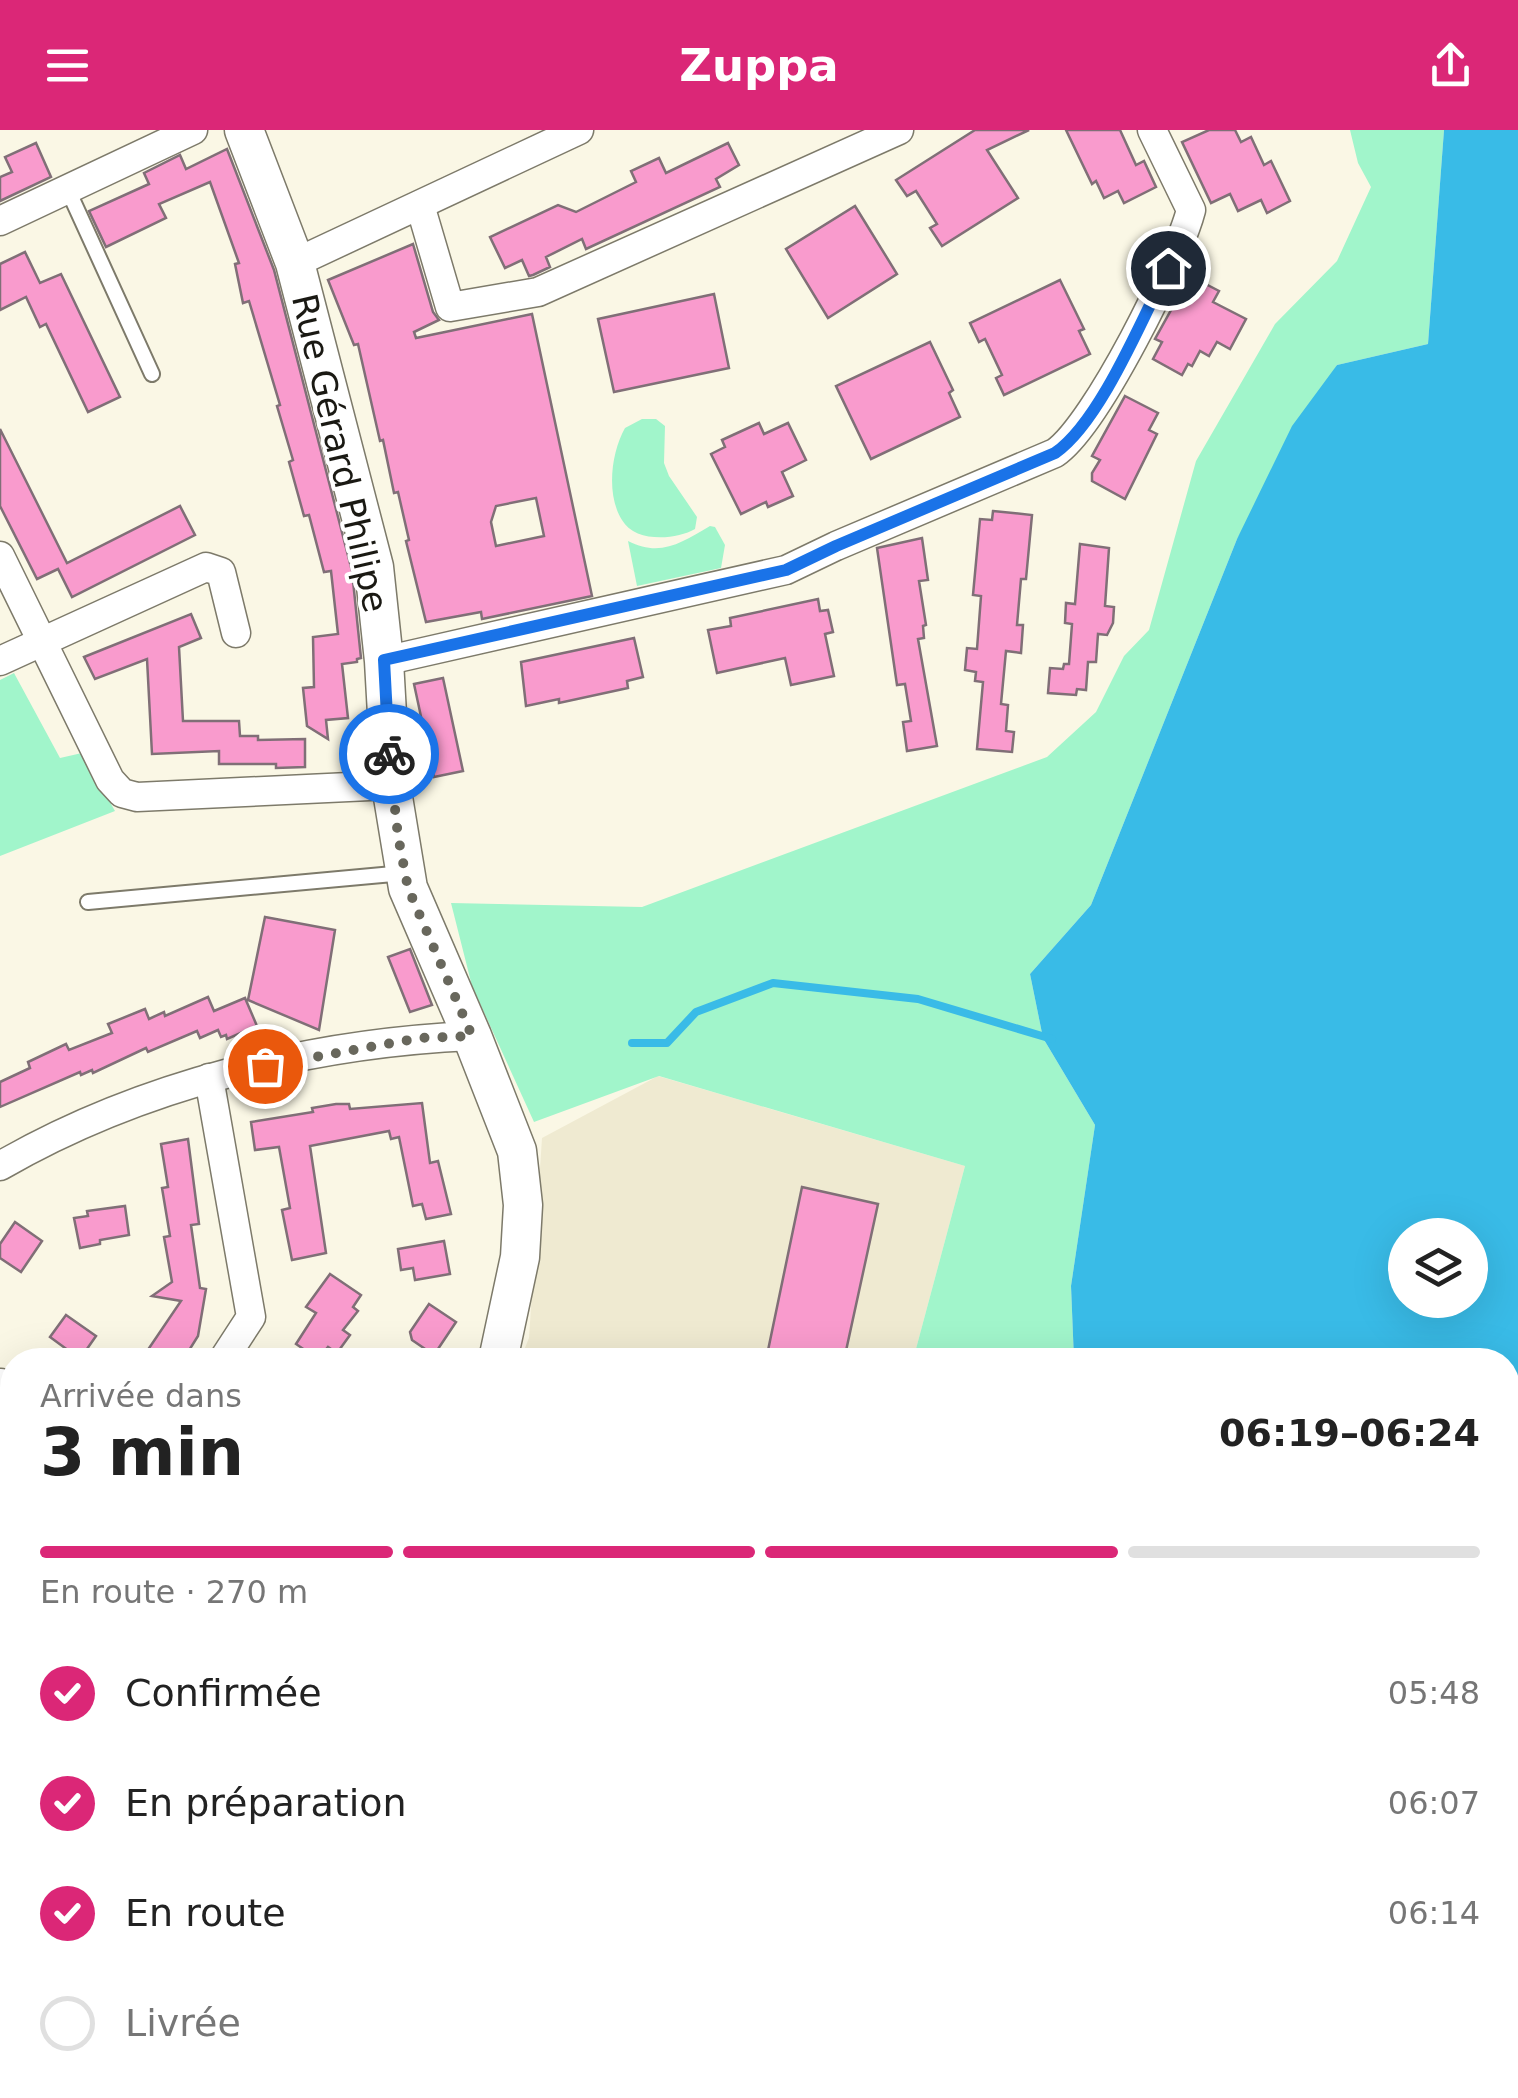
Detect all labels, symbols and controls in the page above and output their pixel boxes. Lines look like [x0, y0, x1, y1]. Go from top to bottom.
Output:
icon: menu [40, 38, 95, 93]
icon: share [1423, 38, 1478, 93]
text: Zuppa [679, 39, 839, 92]
pin [1126, 226, 1211, 311]
icon: home [1141, 241, 1196, 296]
street label: Rue Gérard Philipe [284, 290, 396, 616]
courier [339, 704, 439, 804]
icon: bike [362, 727, 417, 782]
pin [223, 1024, 308, 1109]
icon: bag [238, 1039, 293, 1094]
map controls [1388, 1218, 1488, 1318]
button: layers [1388, 1218, 1488, 1318]
text: Arrivée dans [40, 1377, 242, 1415]
text: 06:19–06:24 [1219, 1411, 1480, 1455]
text: 3 min [40, 1415, 244, 1490]
text: En route · 270 m [40, 1573, 308, 1611]
icon: check [40, 1666, 95, 1721]
text: Confirmée [125, 1671, 322, 1715]
text: 05:48 [1388, 1674, 1480, 1712]
icon: check [40, 1776, 95, 1831]
text: En préparation [125, 1781, 407, 1825]
text: 06:07 [1388, 1784, 1480, 1822]
icon: check [40, 1886, 95, 1941]
text: En route [125, 1891, 286, 1935]
text: 06:14 [1388, 1894, 1480, 1932]
text: Livrée [125, 2001, 241, 2045]

